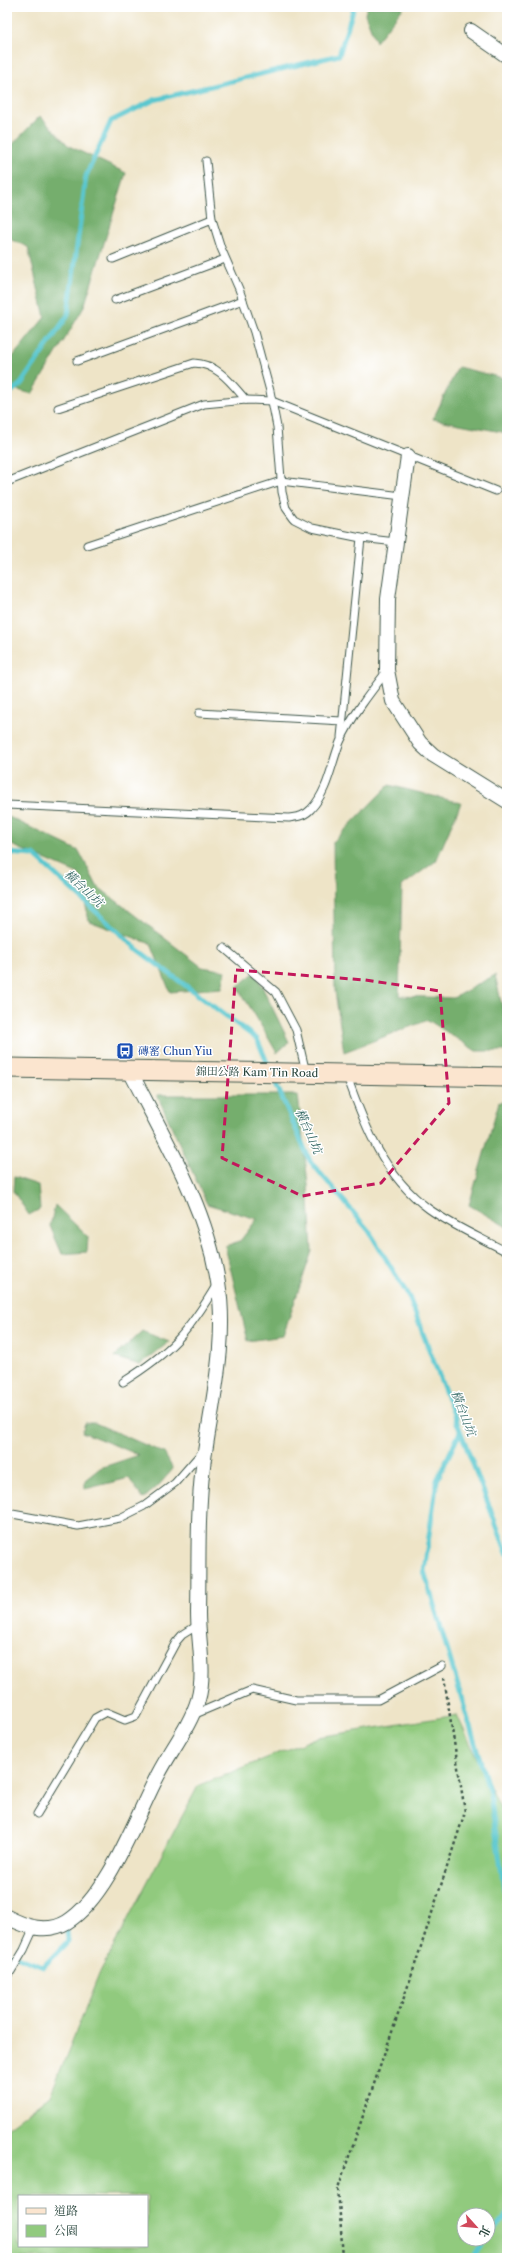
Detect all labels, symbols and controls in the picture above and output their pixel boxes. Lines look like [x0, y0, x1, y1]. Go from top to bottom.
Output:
water label: 橫台山坑 [61, 866, 108, 911]
bus stop icon: 磚窰 Chun Yiu [115, 1041, 135, 1061]
place label: 磚窰 Chun Yiu [138, 1044, 213, 1058]
street label: 錦田公路 Kam Tin Road [196, 1064, 319, 1080]
water label: 橫台山坑 [292, 1106, 326, 1158]
water label: 橫台山坑 [448, 1388, 480, 1440]
legend [18, 2195, 148, 2247]
text: 道路 [54, 2203, 78, 2218]
north arrow [456, 2207, 496, 2247]
text: 公園 [54, 2223, 78, 2238]
text: 北 [476, 2223, 494, 2240]

